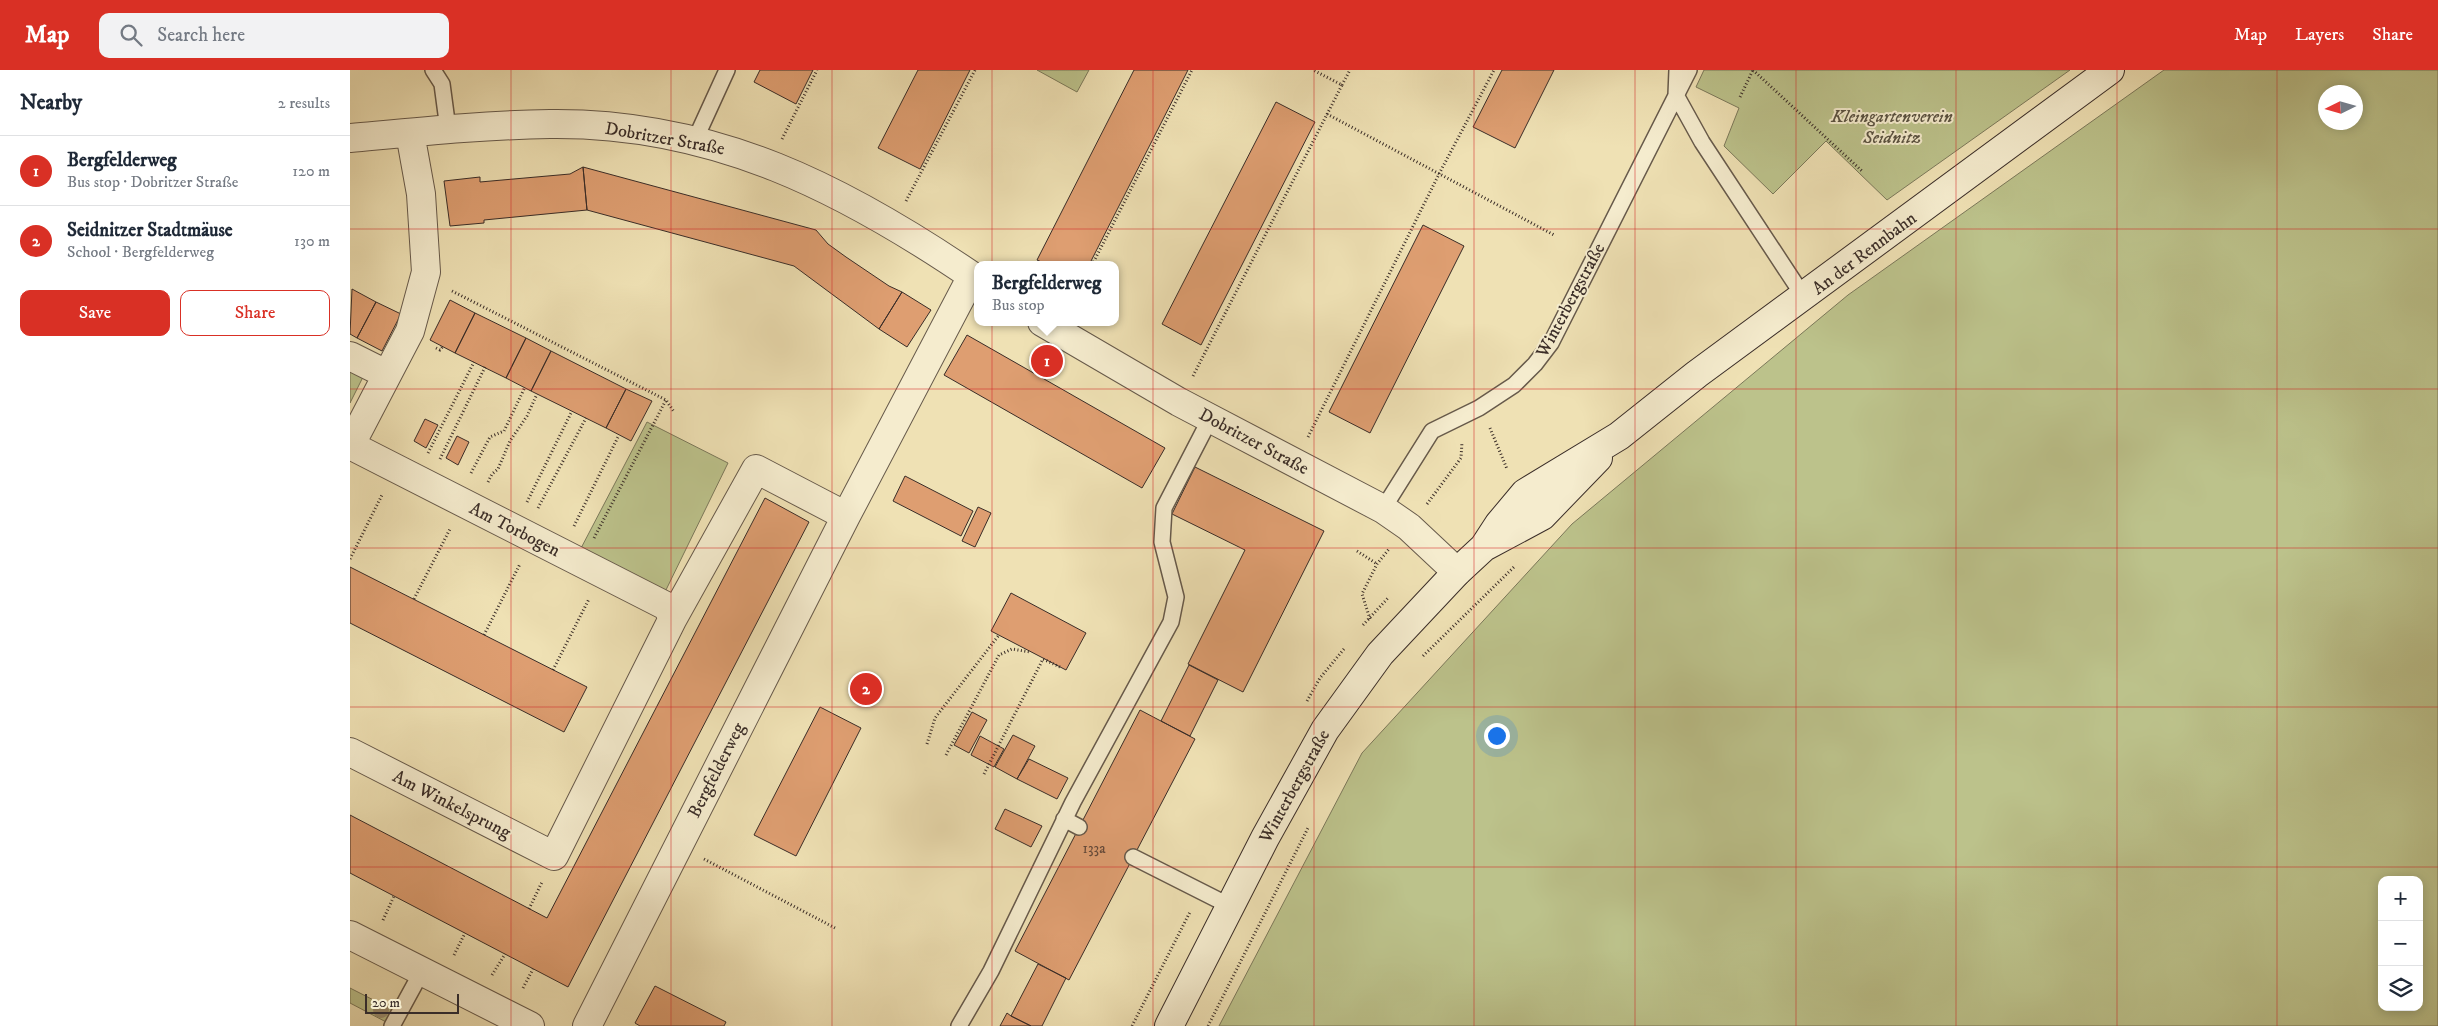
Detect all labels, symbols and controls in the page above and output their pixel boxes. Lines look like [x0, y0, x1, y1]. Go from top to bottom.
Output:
search box [99, 13, 449, 58]
text: Map [25, 20, 69, 50]
icon: search [117, 21, 145, 49]
text: Search here [157, 24, 245, 47]
text: Map [2234, 24, 2267, 46]
text: Layers [2295, 24, 2344, 46]
text: Share [2372, 24, 2413, 46]
north arrow [2318, 85, 2363, 130]
text: Nearby [20, 90, 82, 116]
text: 2 results [278, 93, 330, 113]
park label: Kleingartenverein Seidnitz [1830, 106, 1953, 149]
street label: Dobritzer Straße [603, 118, 726, 160]
text: Bergfelderweg [67, 149, 177, 172]
text: 1 [33, 161, 39, 181]
text: 120 m [292, 161, 330, 181]
text: Bus stop · Dobritzer Straße [67, 172, 238, 192]
street label: An der Rennbahn [1808, 207, 1922, 300]
text: Seidnitzer Stadtmäuse [67, 219, 233, 242]
text: 2 [32, 231, 40, 251]
text: 130 m [294, 231, 330, 251]
street label: Winterbergstraße [1531, 240, 1610, 362]
text: School · Bergfelderweg [67, 242, 214, 262]
popup [974, 261, 1119, 326]
text: Bergfelderweg [992, 272, 1101, 295]
button: Save [20, 290, 170, 336]
button: Share [180, 290, 330, 336]
text: Bus stop [992, 295, 1045, 315]
pin: 1 [1031, 342, 1063, 380]
street label: Dobritzer Straße [1195, 404, 1312, 480]
street label: Am Torbogen [466, 498, 564, 562]
pin: 2 [850, 670, 882, 708]
street label: Bergfelderweg [684, 719, 750, 822]
your location [1484, 723, 1510, 749]
street label: Winterbergstraße [1254, 726, 1335, 848]
street label: Am Winkelsprung [389, 766, 514, 844]
house number: 133a [1082, 839, 1106, 858]
map controls [2378, 876, 2423, 1011]
button: + [2378, 876, 2423, 921]
button: − [2378, 921, 2423, 966]
button: layers [2378, 966, 2423, 1011]
scale bar [365, 991, 459, 1014]
text: 20 m [372, 994, 400, 1012]

